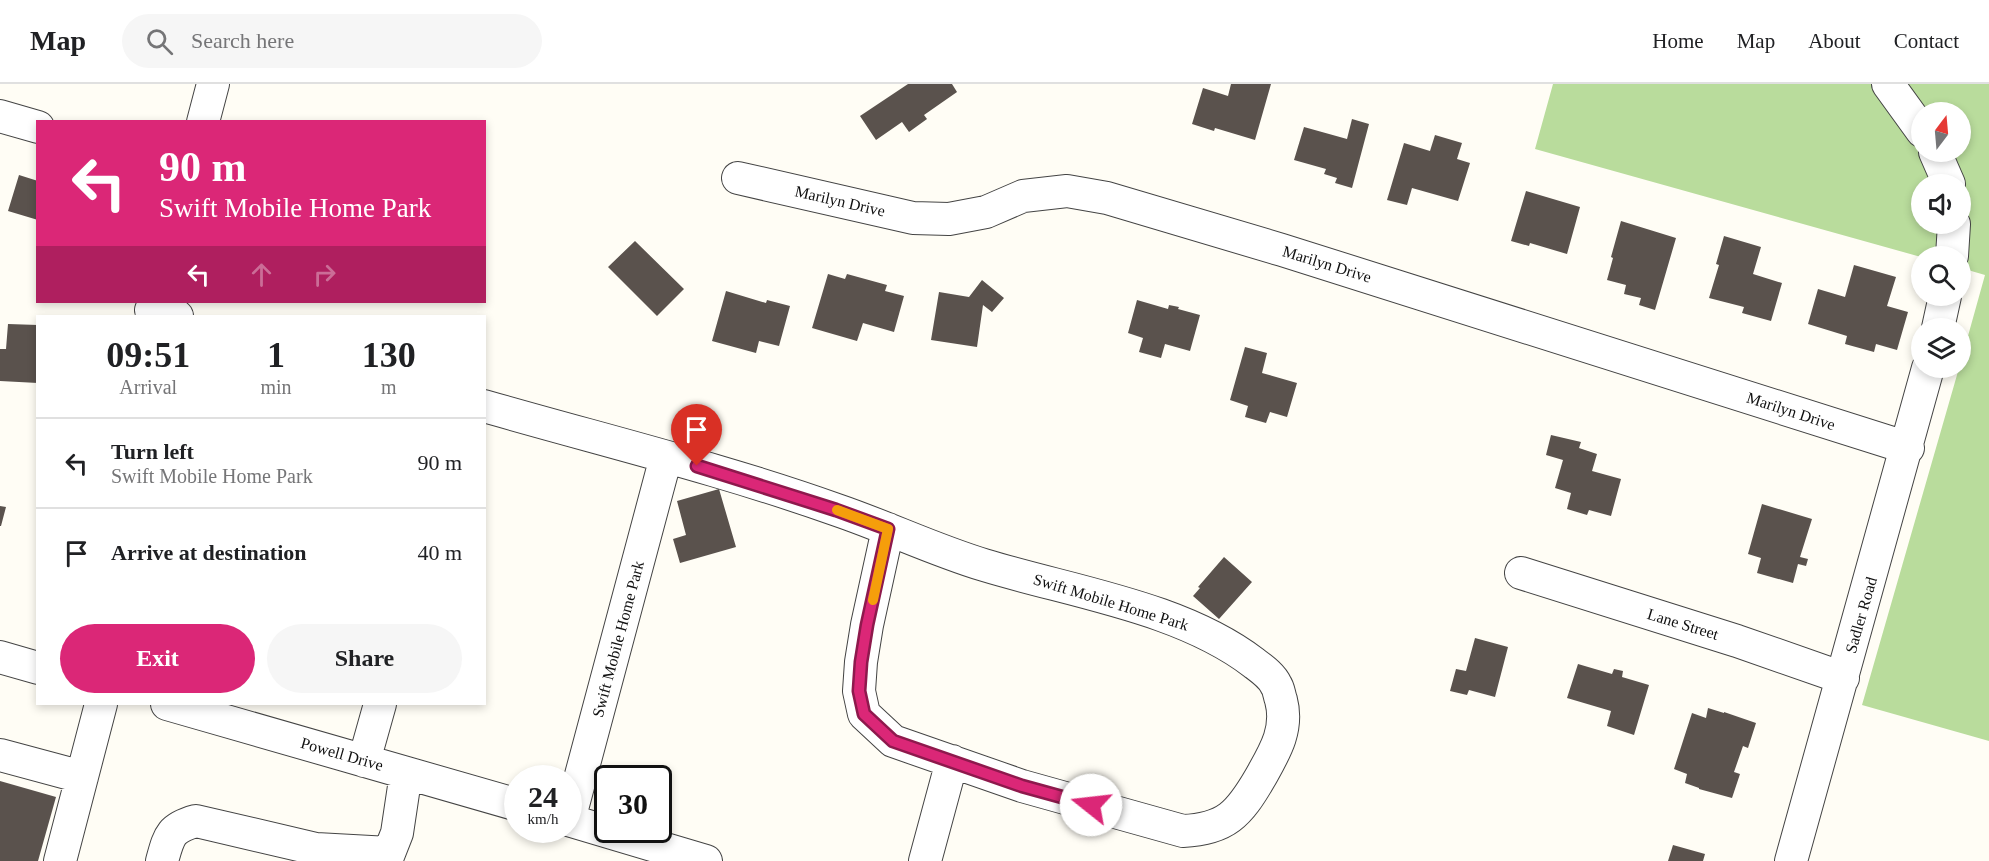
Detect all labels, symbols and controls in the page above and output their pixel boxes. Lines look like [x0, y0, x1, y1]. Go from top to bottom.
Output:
search box [122, 14, 542, 68]
text: Map [30, 25, 86, 56]
icon: search [143, 25, 176, 58]
text: Search here [191, 28, 294, 53]
text: Home [1652, 29, 1704, 53]
text: Map [1737, 29, 1775, 53]
text: About [1808, 29, 1861, 53]
text: Contact [1894, 29, 1959, 53]
north arrow [1911, 102, 1971, 162]
map controls [1911, 102, 1971, 378]
icon: left [60, 144, 138, 222]
text: 90 m [159, 144, 247, 190]
button: sound [1911, 174, 1971, 234]
street label: Marilyn Drive [793, 182, 887, 221]
text: Swift Mobile Home Park [159, 193, 431, 223]
street label: Marilyn Drive [1280, 242, 1373, 287]
button: search [1911, 246, 1971, 306]
icon: left [182, 258, 215, 291]
icon: ahead [245, 258, 278, 291]
icon: right [308, 258, 341, 291]
button: layers [1911, 318, 1971, 378]
text: 09:51 [106, 335, 190, 375]
text: 1 [267, 335, 285, 375]
text: 130 [362, 335, 416, 375]
text: Arrival [119, 376, 177, 398]
text: min [260, 376, 292, 398]
text: m [381, 376, 397, 398]
street label: Marilyn Drive [1744, 389, 1837, 434]
pin [671, 404, 722, 466]
icon: arrive [680, 413, 713, 446]
text: Turn left [111, 439, 194, 464]
icon: left [60, 447, 93, 480]
text: 90 m [417, 450, 462, 475]
text: Swift Mobile Home Park [111, 465, 313, 487]
icon: arrive [60, 537, 93, 570]
text: Arrive at destination [111, 540, 307, 565]
text: 40 m [417, 540, 462, 565]
street label: Swift Mobile Home Park [589, 559, 647, 719]
street label: Swift Mobile Home Park [1031, 570, 1191, 634]
street label: Sadler Road [1842, 575, 1880, 655]
street label: Lane Street [1645, 605, 1721, 643]
button: Exit [60, 624, 255, 693]
button: Share [267, 624, 462, 693]
street label: Powell Drive [299, 734, 385, 774]
speed limit sign: 30 [594, 765, 672, 843]
position arrow [1059, 773, 1123, 837]
text: 24 [528, 780, 558, 813]
text: km/h [528, 811, 558, 827]

